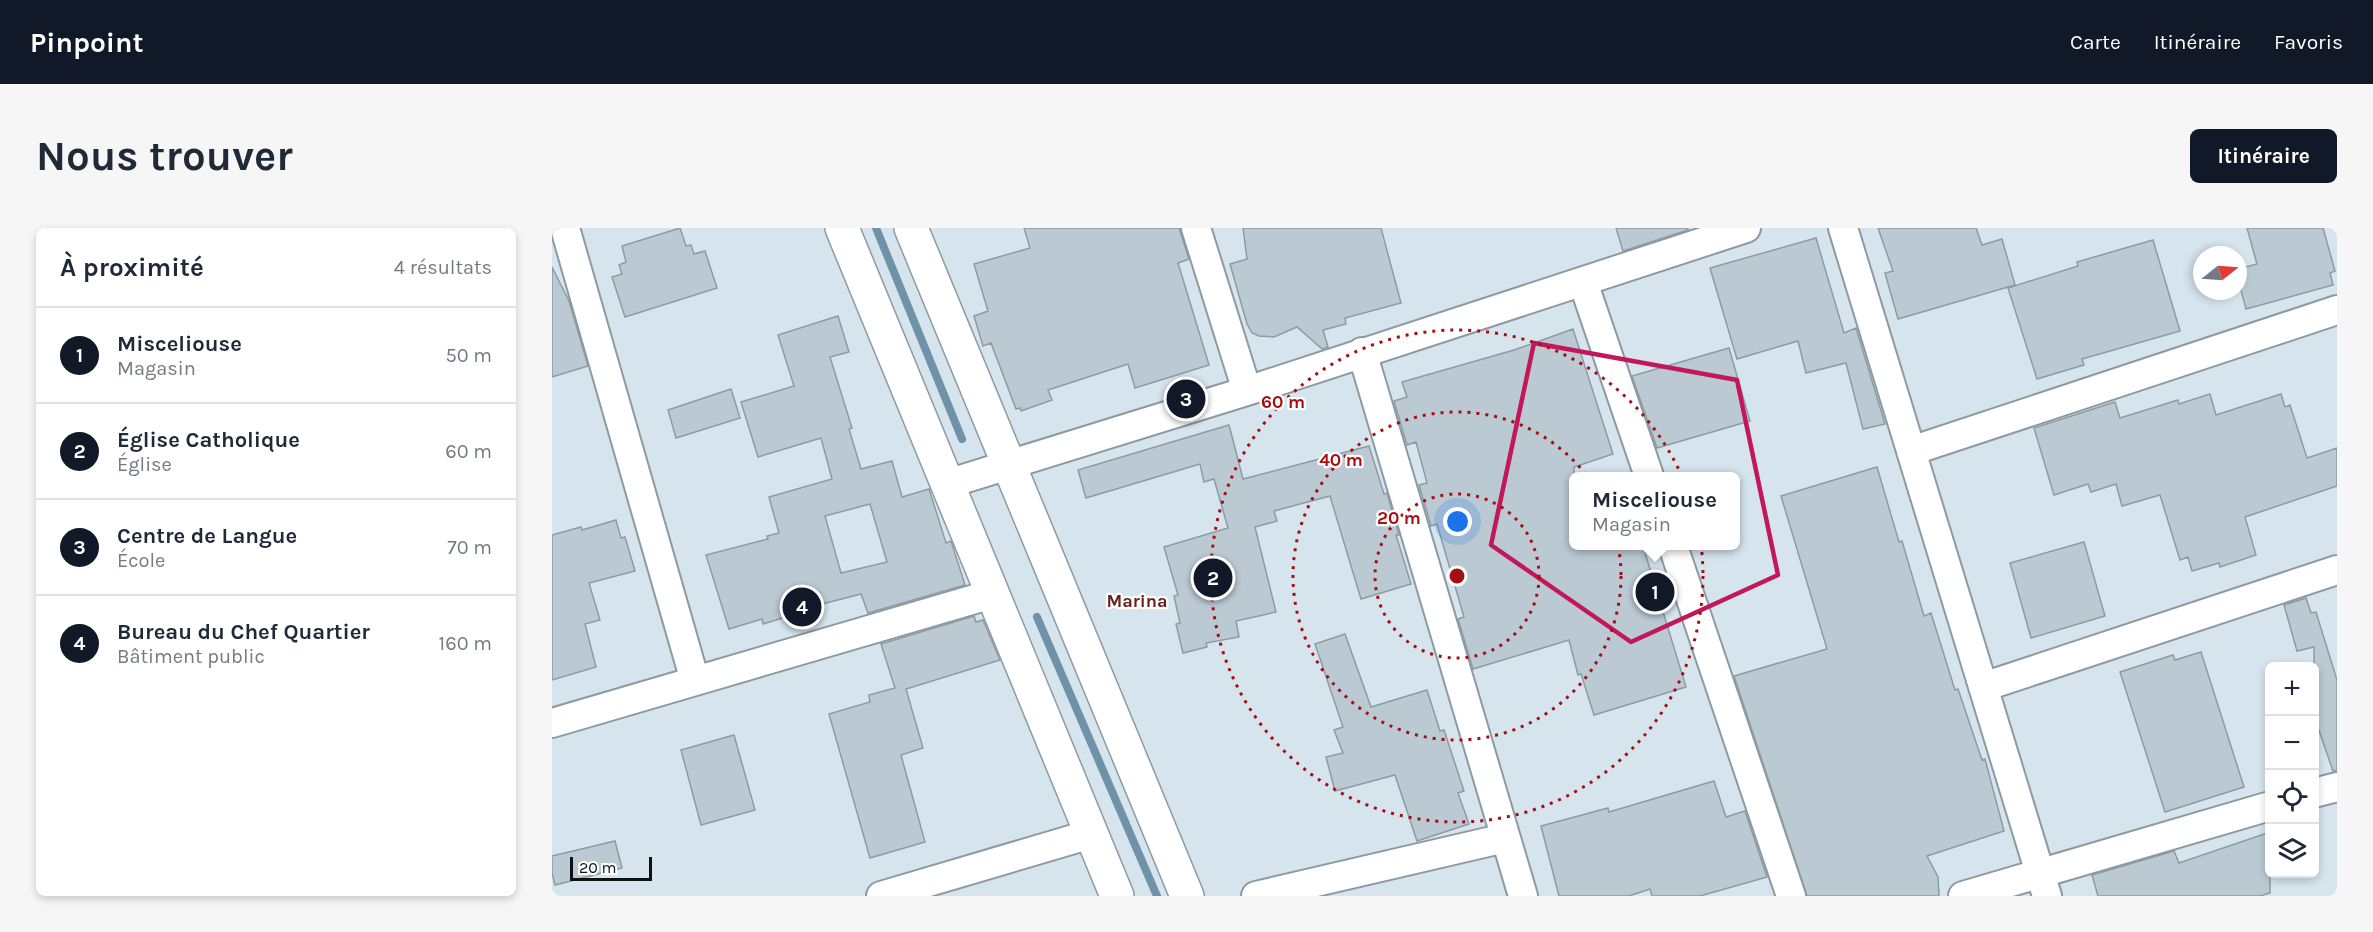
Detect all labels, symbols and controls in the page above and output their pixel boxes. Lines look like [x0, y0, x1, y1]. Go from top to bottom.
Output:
text: Pinpoint [30, 26, 143, 59]
text: Carte [2070, 30, 2121, 54]
text: Itinéraire [2154, 30, 2241, 54]
text: Favoris [2274, 30, 2343, 54]
button: Itinéraire [2190, 129, 2337, 183]
text: Nous trouver [36, 131, 293, 181]
north arrow [2193, 246, 2247, 300]
text: À proximité [60, 252, 204, 283]
text: 4 résultats [394, 256, 492, 279]
text: Misceliouse [117, 331, 242, 357]
text: 1 [76, 344, 83, 367]
text: 50 m [445, 344, 492, 367]
text: Magasin [117, 357, 196, 380]
pin: 3 [1166, 376, 1206, 422]
text: 60 m [1261, 391, 1305, 413]
text: Église Catholique [117, 427, 300, 453]
text: 2 [73, 440, 86, 463]
text: 60 m [445, 440, 492, 463]
text: 40 m [1319, 449, 1363, 471]
text: Église [117, 453, 172, 476]
popup [1569, 472, 1740, 550]
text: Misceliouse [1592, 487, 1717, 513]
text: 20 m [1377, 507, 1421, 529]
your location [1443, 507, 1472, 536]
text: Magasin [1592, 513, 1671, 536]
text: Centre de Langue [117, 523, 297, 549]
text: 3 [73, 536, 86, 559]
text: 70 m [447, 536, 492, 559]
text: École [117, 549, 165, 572]
pin: 2 [1194, 556, 1232, 600]
centre of rings [1447, 566, 1467, 586]
pin: 1 [1636, 570, 1674, 614]
pin: 4 [782, 584, 822, 629]
district label: Marina [1107, 590, 1168, 612]
text: Bureau du Chef Quartier [117, 619, 370, 645]
text: 4 [74, 632, 85, 655]
text: 160 m [439, 632, 492, 655]
text: Bâtiment public [117, 645, 265, 668]
map controls [2265, 662, 2319, 878]
button: + [2265, 662, 2319, 716]
button: − [2265, 716, 2319, 770]
button: locate [2265, 770, 2319, 824]
button: layers [2265, 824, 2319, 878]
scale bar [570, 854, 652, 882]
text: 20 m [579, 858, 617, 877]

